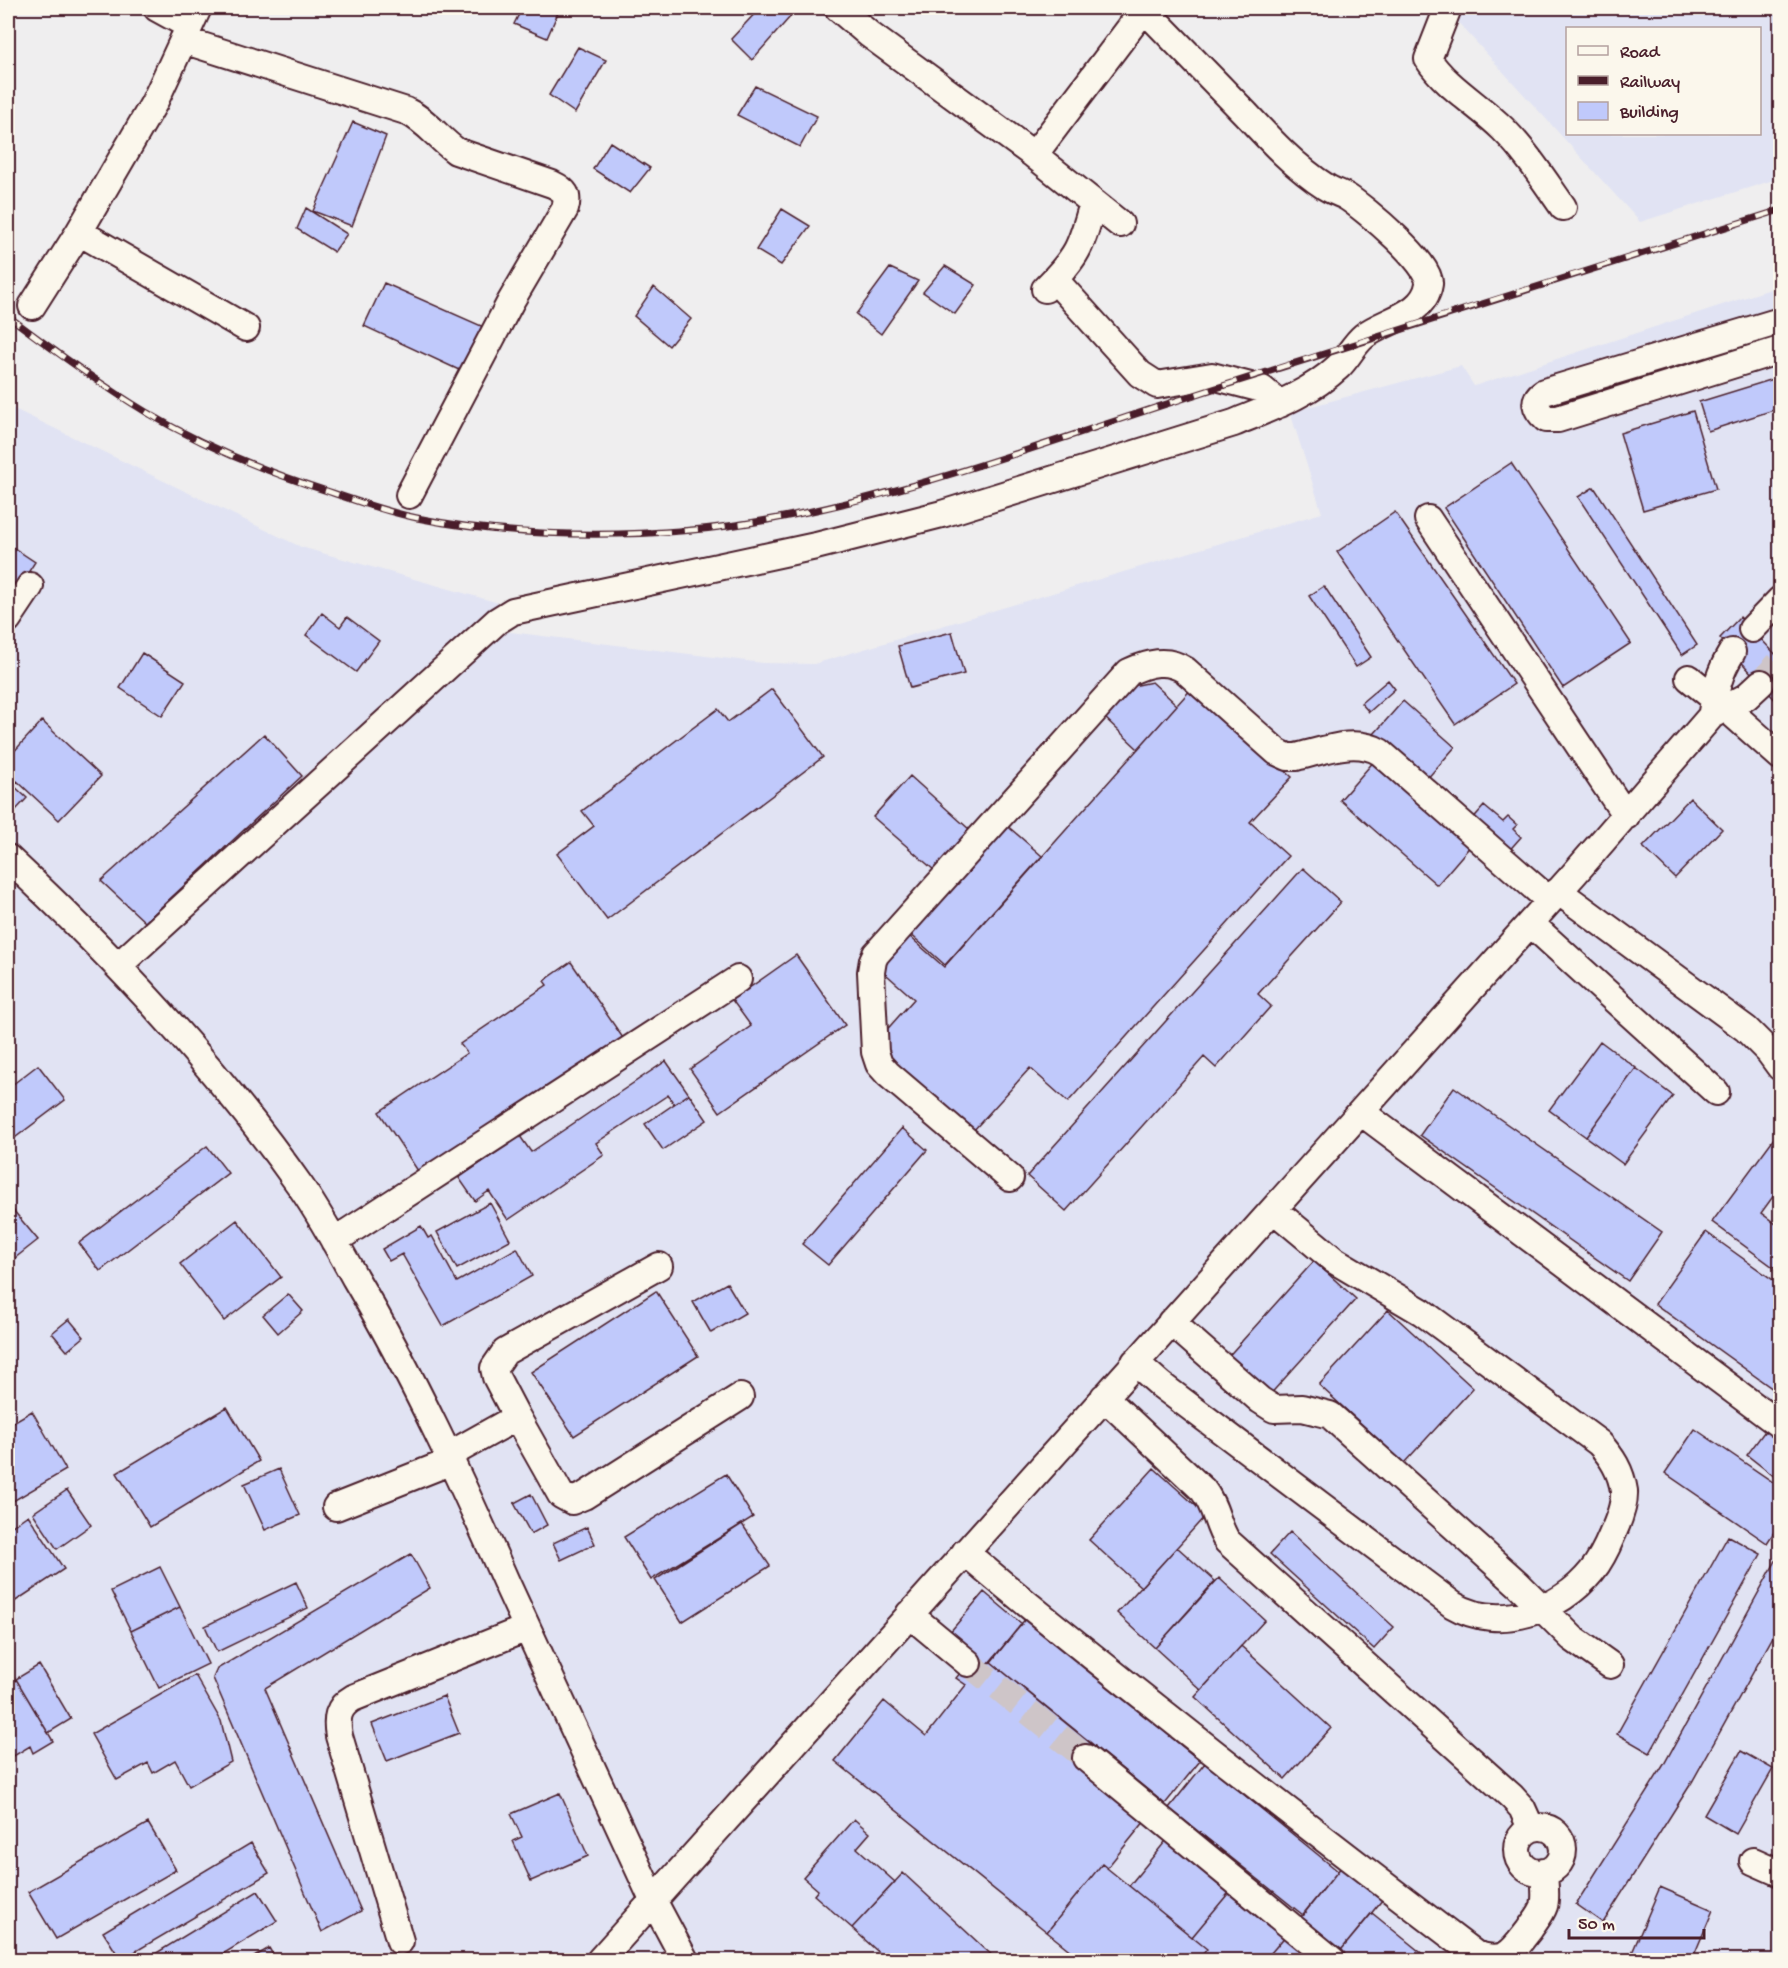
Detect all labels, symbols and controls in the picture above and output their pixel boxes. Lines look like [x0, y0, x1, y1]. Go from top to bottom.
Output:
legend [1566, 27, 1761, 135]
text: Road [1620, 43, 1661, 64]
text: Railway [1620, 73, 1680, 94]
text: Building [1619, 103, 1679, 124]
scale bar [1569, 1902, 1704, 1940]
text: 50 m [1578, 1915, 1615, 1936]

